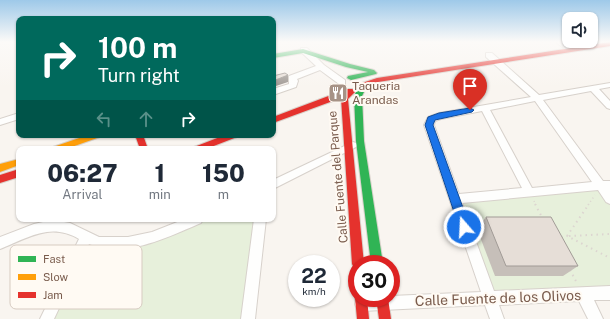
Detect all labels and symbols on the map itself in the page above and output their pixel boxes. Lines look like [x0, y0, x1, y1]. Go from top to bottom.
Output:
pin [453, 69, 487, 110]
place label: Taqueria Arandas [352, 79, 400, 107]
restaurant icon: Taqueria Arandas [327, 82, 349, 104]
street label: Calle Fuente del Parque [325, 110, 351, 244]
position arrow [443, 206, 485, 248]
legend [10, 245, 142, 309]
text: Fast [43, 253, 65, 265]
speed limit sign: 30 [348, 255, 400, 307]
text: Slow [43, 271, 69, 283]
street label: Calle Fuente de los Olivos [415, 287, 581, 309]
text: Jam [43, 289, 63, 301]

